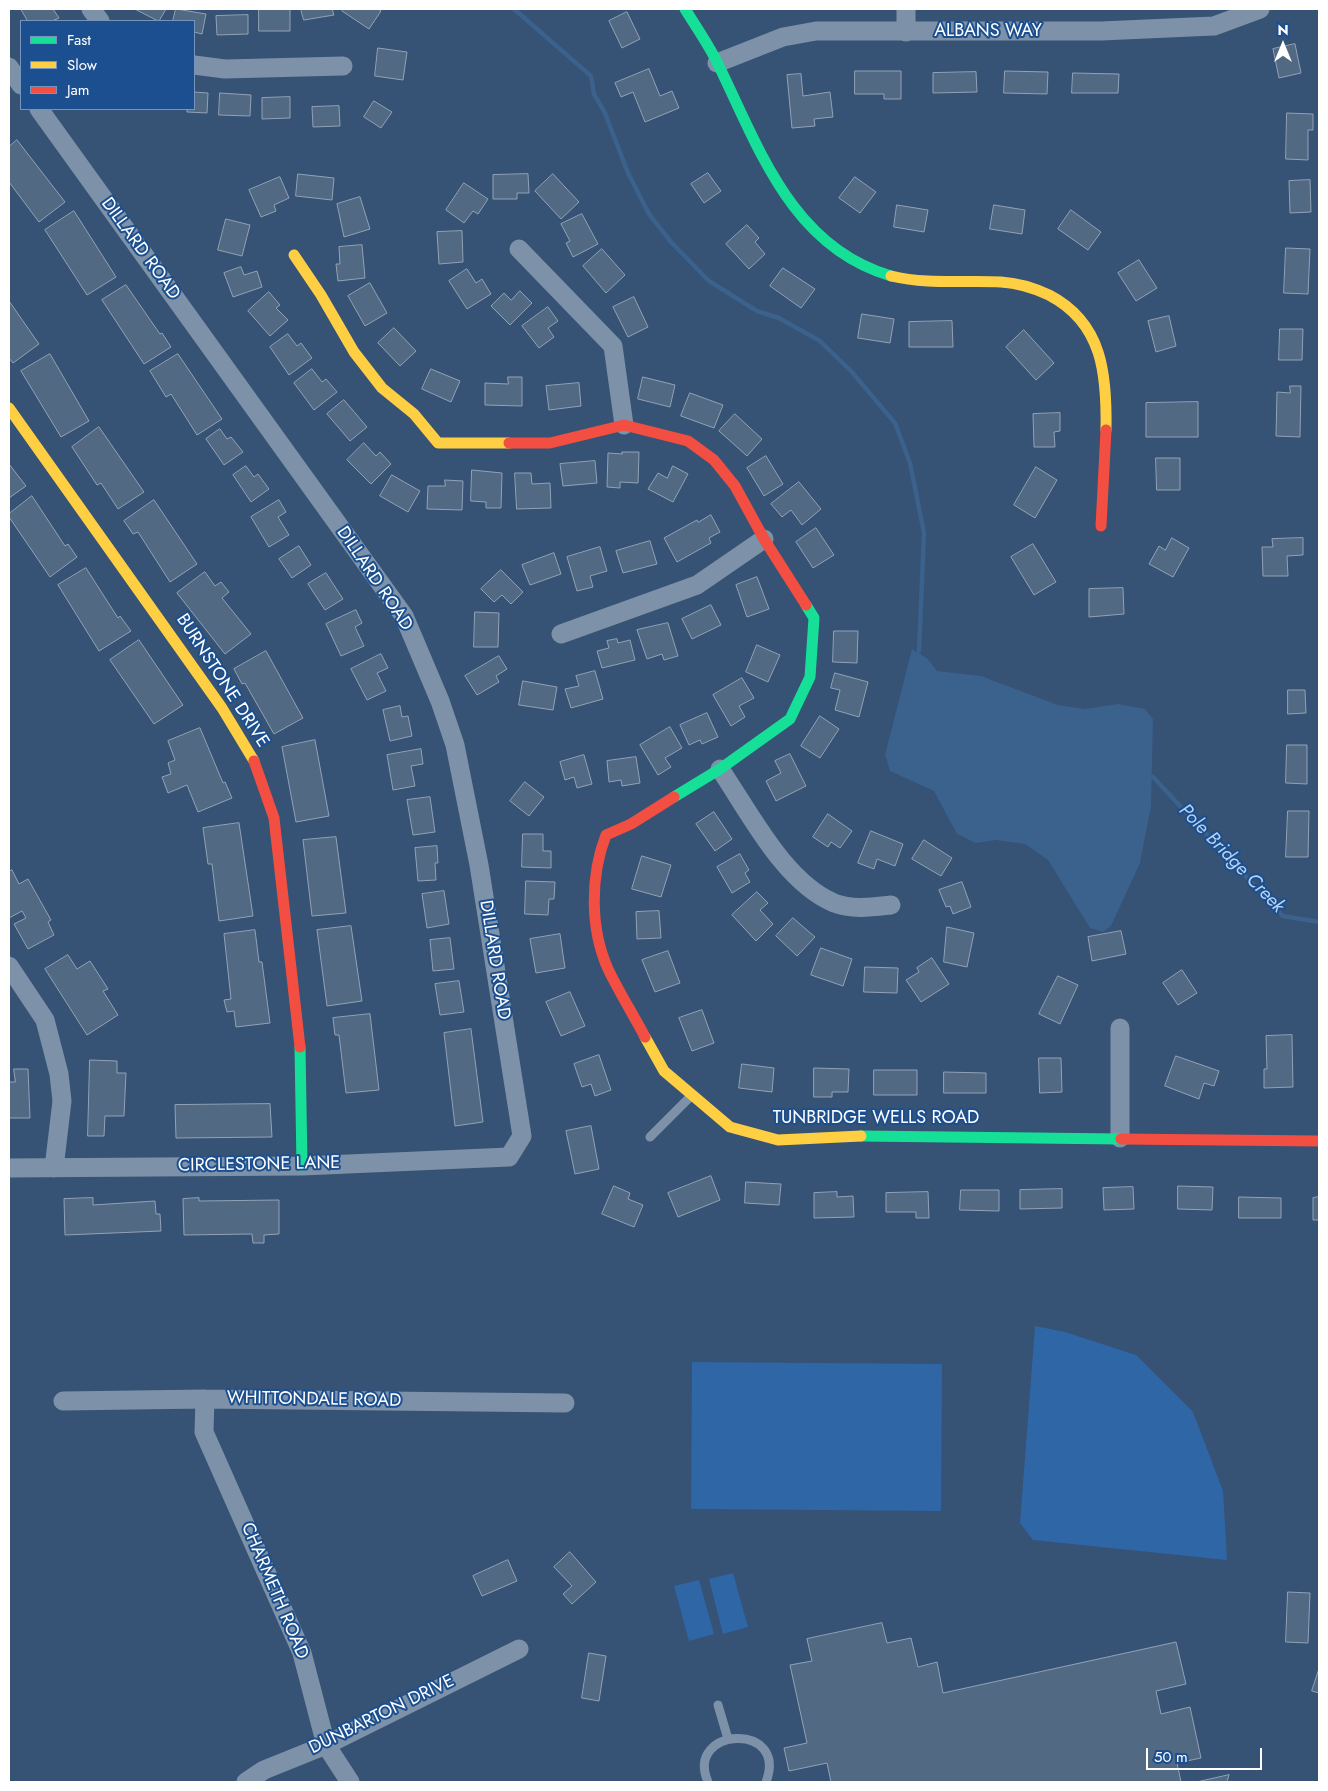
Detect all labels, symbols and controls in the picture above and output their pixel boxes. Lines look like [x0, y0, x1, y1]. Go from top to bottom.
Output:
legend [20, 20, 195, 110]
north arrow [1258, 20, 1308, 70]
text: N [1277, 20, 1289, 40]
street label: ALBANS WAY [934, 21, 1042, 43]
text: Fast [67, 29, 91, 51]
text: Slow [67, 54, 97, 76]
text: Jam [67, 79, 90, 101]
street label: DILLARD ROAD [96, 194, 184, 304]
street label: DILLARD ROAD [331, 523, 417, 635]
street label: BURNSTONE DRIVE [171, 610, 273, 752]
water label: Pole Bridge Creek [1173, 800, 1289, 918]
street label: DILLARD ROAD [474, 899, 514, 1021]
street label: TUNBRIDGE WELLS ROAD [773, 1108, 979, 1130]
street label: CIRCLESTONE LANE [178, 1153, 340, 1177]
street label: WHITTONDALE ROAD [227, 1388, 401, 1412]
street label: CHARMETH ROAD [236, 1520, 312, 1662]
street label: DUNBARTON DRIVE [306, 1670, 458, 1760]
scale bar [1148, 1738, 1264, 1770]
text: 50 m [1154, 1746, 1188, 1768]

